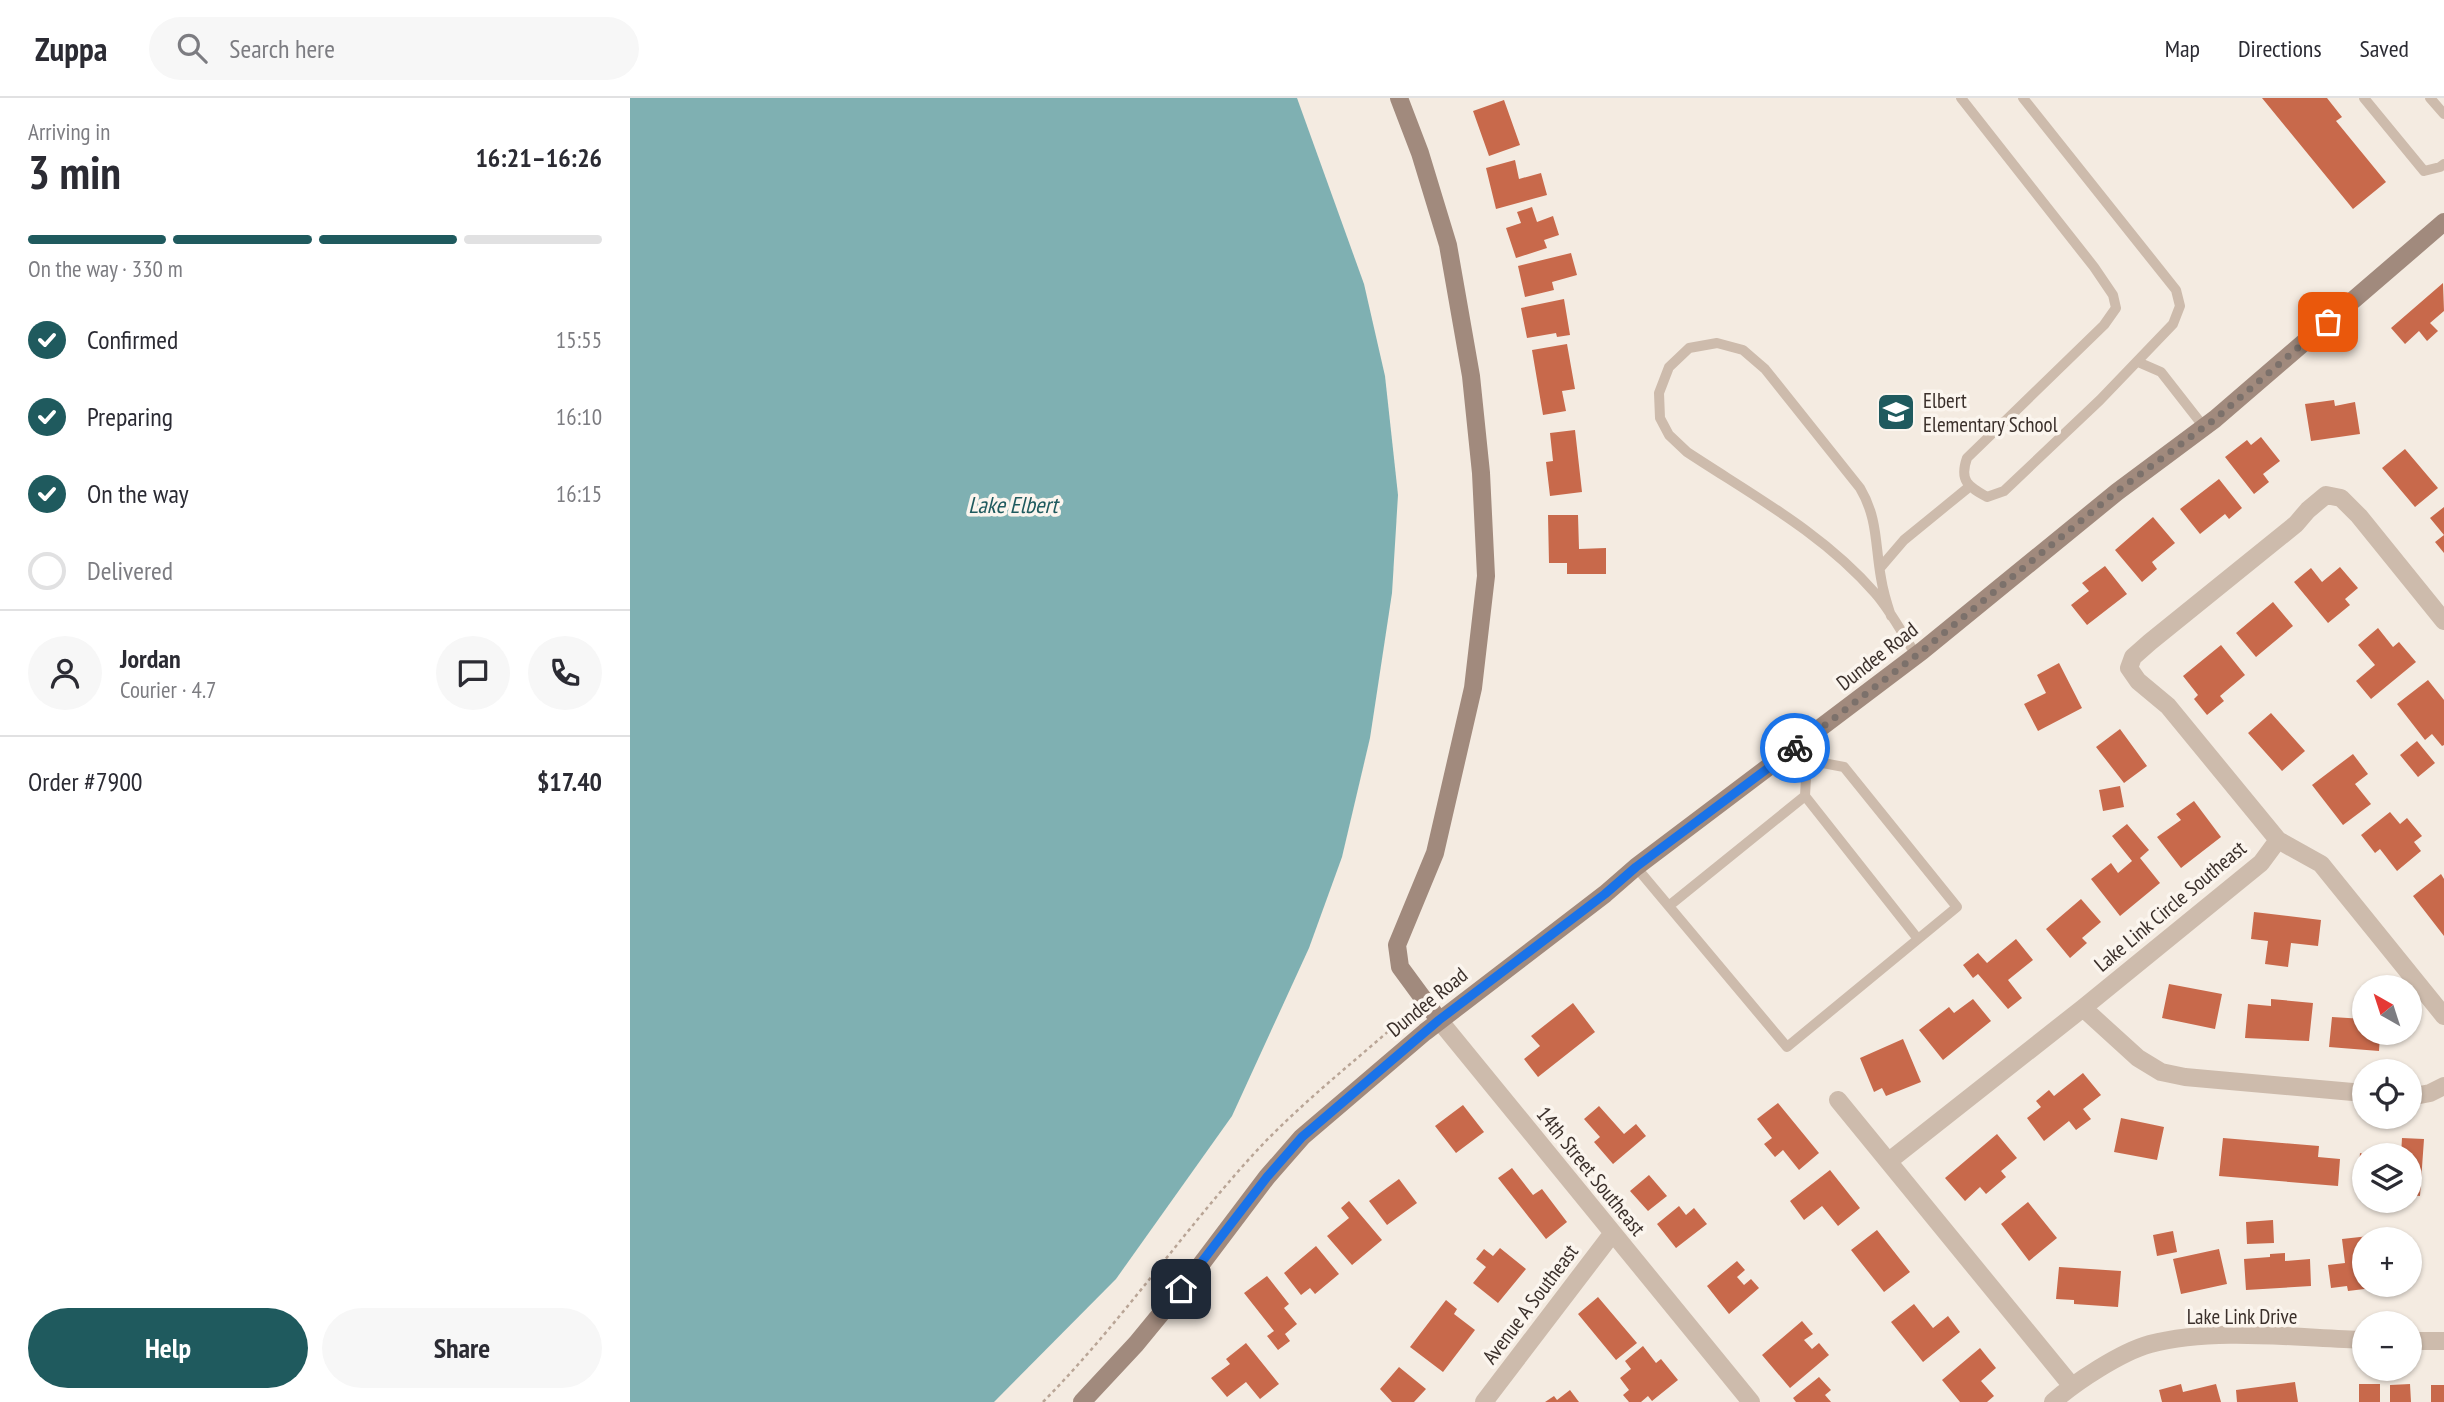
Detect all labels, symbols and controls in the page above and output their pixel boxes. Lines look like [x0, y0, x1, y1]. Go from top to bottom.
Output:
search box [149, 17, 639, 80]
text: Zuppa [35, 27, 107, 70]
icon: search [173, 29, 211, 67]
text: Search here [229, 32, 335, 65]
text: Map [2165, 33, 2200, 64]
text: Directions [2238, 33, 2322, 64]
text: Saved [2360, 33, 2409, 64]
text: Arriving in [28, 117, 110, 146]
text: 16:21–16:26 [475, 141, 602, 174]
text: 3 min [28, 142, 121, 202]
text: On the way · 330 m [28, 254, 183, 283]
pin [2298, 292, 2358, 352]
icon: bag [2309, 303, 2347, 341]
icon: check [28, 321, 66, 359]
text: Confirmed [87, 323, 178, 356]
text: 15:55 [556, 325, 602, 354]
place label: Elbert Elementary School [1923, 387, 2058, 438]
school or university icon: Elbert Elementary School [1875, 391, 1917, 433]
icon: check [28, 398, 66, 436]
text: Preparing [87, 400, 173, 433]
text: 16:10 [556, 402, 602, 431]
icon: check [28, 475, 66, 513]
text: On the way [87, 477, 189, 510]
text: 16:15 [556, 479, 602, 508]
water label: Lake Elbert [968, 490, 1060, 519]
text: Delivered [87, 554, 173, 587]
street label: Dundee Road [1831, 616, 1923, 696]
button: person [28, 636, 102, 710]
button: chat [436, 636, 510, 710]
button: phone [528, 636, 602, 710]
text: Jordan [120, 642, 181, 675]
text: Courier · 4.7 [120, 675, 216, 704]
courier [1760, 713, 1830, 783]
icon: bike [1776, 729, 1814, 767]
text: Order #7900 [28, 765, 143, 798]
text: $17.40 [537, 765, 602, 798]
street label: Lake Link Circle Southeast [2089, 834, 2252, 977]
street label: Dundee Road [1381, 961, 1473, 1043]
north arrow [2352, 975, 2422, 1045]
map controls [2352, 975, 2422, 1381]
button: locate [2352, 1059, 2422, 1129]
street label: 14th Street Southeast [1531, 1101, 1651, 1241]
button: layers [2352, 1143, 2422, 1213]
button: + [2352, 1227, 2422, 1297]
street label: Avenue A Southeast [1476, 1239, 1584, 1369]
pin [1151, 1259, 1211, 1319]
icon: home [1162, 1270, 1200, 1308]
street label: Lake Link Drive [2187, 1303, 2297, 1330]
button: Help [28, 1308, 308, 1388]
button: Share [322, 1308, 602, 1388]
button: − [2352, 1311, 2422, 1381]

